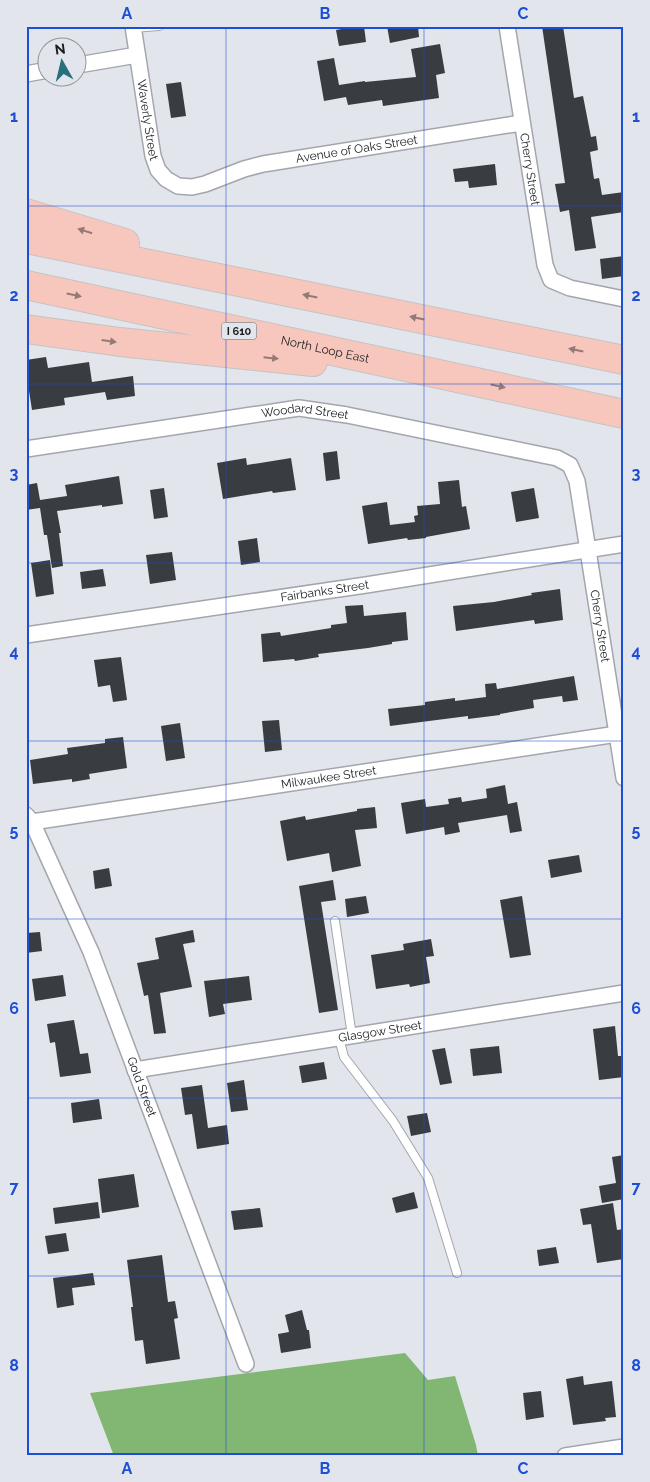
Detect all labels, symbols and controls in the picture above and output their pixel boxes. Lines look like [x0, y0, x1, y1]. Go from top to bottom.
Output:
text: A [122, 4, 133, 23]
text: B [320, 4, 331, 23]
text: C [518, 4, 529, 23]
north arrow [38, 38, 88, 88]
text: N [54, 40, 67, 58]
street label: Waverly Street [134, 79, 161, 162]
text: 1 [10, 107, 18, 126]
text: 1 [632, 107, 640, 126]
street label: Cherry Street [517, 132, 542, 206]
street label: Avenue of Oaks Street [295, 133, 419, 166]
one-way arrow [77, 226, 92, 234]
text: 2 [9, 286, 19, 305]
text: 2 [631, 286, 641, 305]
one-way arrow [66, 292, 82, 300]
one-way arrow [302, 292, 318, 300]
one-way arrow [409, 314, 424, 322]
road number: I 610 [222, 322, 256, 340]
street label: North Loop East [280, 333, 371, 366]
one-way arrow [102, 337, 118, 345]
one-way arrow [568, 346, 584, 354]
one-way arrow [263, 354, 279, 362]
one-way arrow [491, 383, 507, 391]
street label: Woodard Street [260, 401, 349, 422]
text: 3 [10, 464, 19, 483]
text: 3 [632, 464, 641, 483]
street label: Fairbanks Street [280, 578, 370, 604]
street label: Cherry Street [587, 589, 613, 663]
text: 4 [9, 642, 19, 661]
text: 4 [631, 642, 641, 661]
street label: Milwaukee Street [280, 763, 377, 791]
text: 5 [10, 821, 19, 840]
text: 5 [632, 821, 641, 840]
text: 6 [9, 999, 19, 1018]
text: 6 [631, 999, 641, 1018]
street label: Glasgow Street [337, 1018, 423, 1045]
street label: Gold Street [124, 1055, 159, 1119]
text: 7 [10, 1178, 19, 1197]
text: 7 [632, 1178, 641, 1197]
text: 8 [9, 1356, 19, 1375]
text: 8 [631, 1356, 641, 1375]
text: A [122, 1459, 133, 1478]
text: B [320, 1459, 331, 1478]
text: C [518, 1459, 529, 1478]

